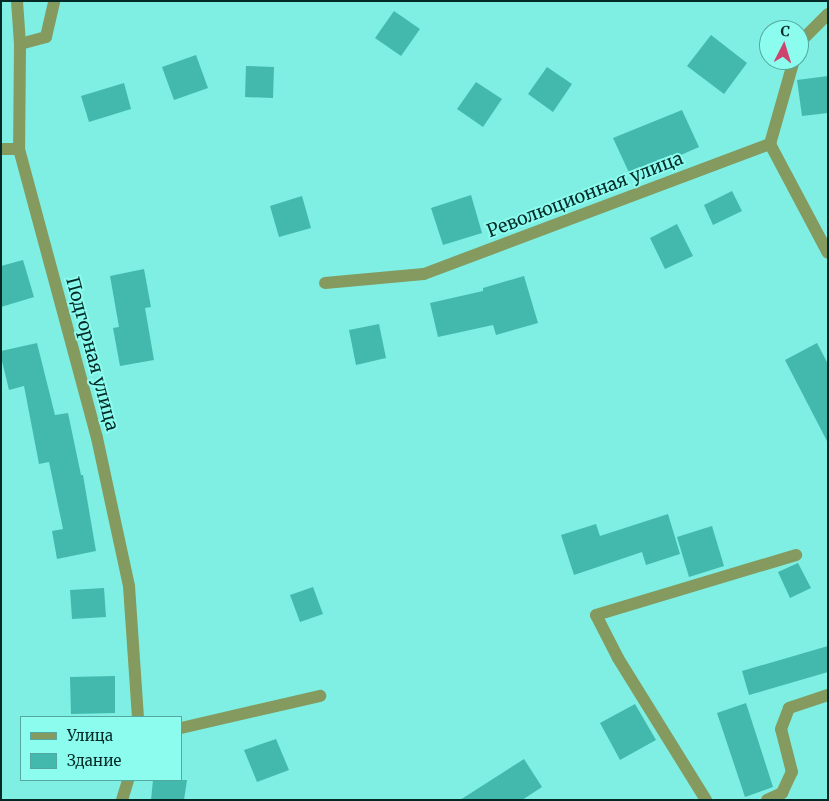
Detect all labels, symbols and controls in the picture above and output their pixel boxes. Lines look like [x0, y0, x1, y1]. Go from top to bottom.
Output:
north arrow [759, 20, 809, 70]
text: С [780, 22, 791, 40]
street label: Революционная улица [484, 148, 686, 242]
street label: Подгорная улица [61, 275, 123, 433]
legend [20, 716, 182, 781]
text: Улица [67, 726, 113, 745]
text: Здание [67, 751, 121, 770]

